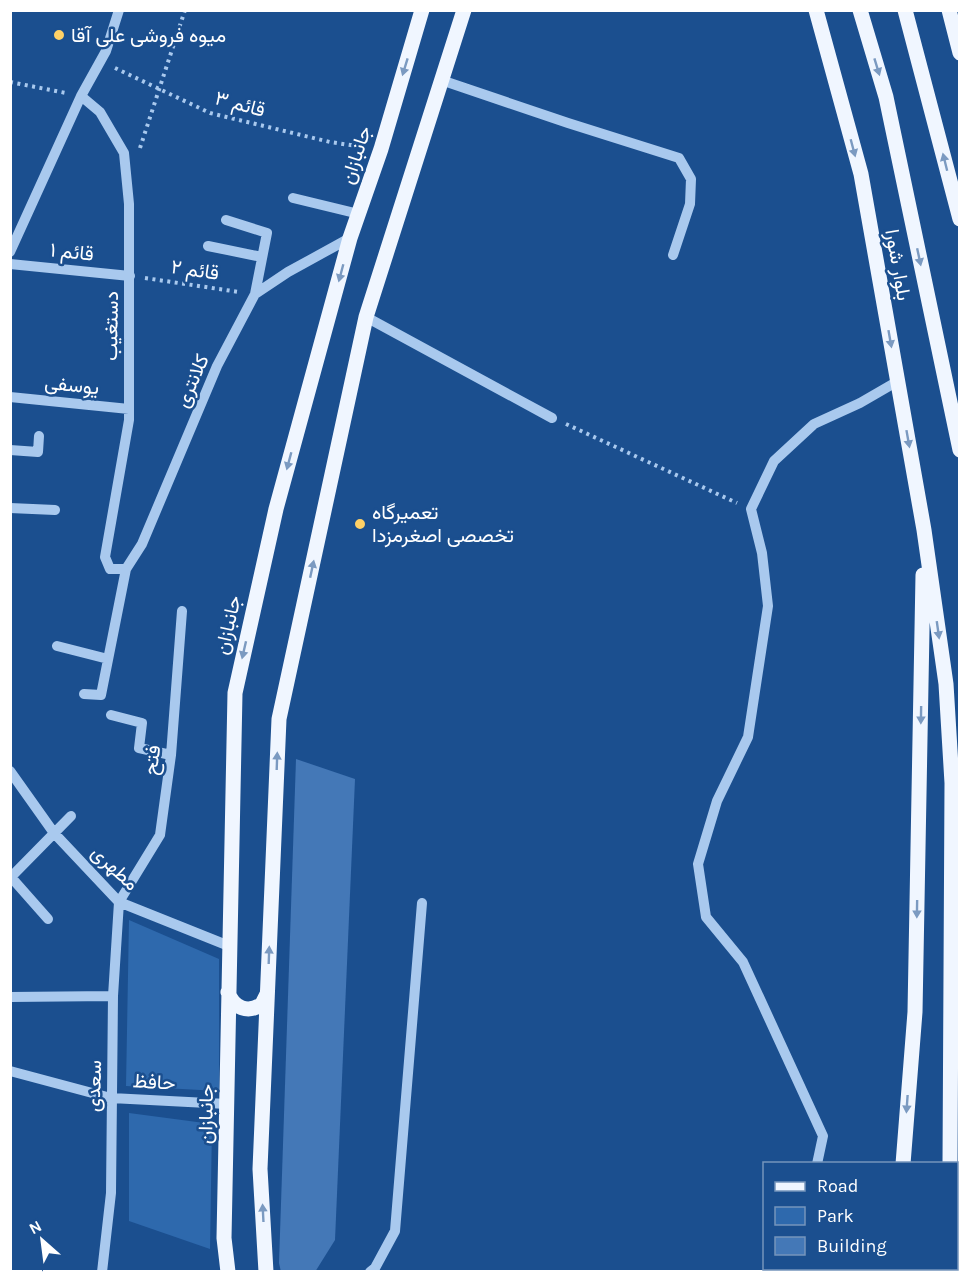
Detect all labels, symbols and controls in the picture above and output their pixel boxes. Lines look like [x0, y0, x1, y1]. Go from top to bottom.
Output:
place label: میوه فروشی علی آقا [71, 24, 226, 48]
marker: میوه فروشی علی آقا [52, 28, 66, 42]
one-way arrow [400, 58, 409, 76]
one-way arrow [873, 58, 882, 76]
street label: قائم ۳ [212, 86, 268, 123]
street label: جانبازان [336, 123, 377, 187]
one-way arrow [849, 139, 859, 157]
one-way arrow [940, 153, 950, 171]
street label: بلوار شورا [879, 227, 916, 303]
street label: قائم ۱ [49, 238, 95, 267]
one-way arrow [915, 247, 924, 266]
street label: قائم ۲ [169, 255, 221, 286]
one-way arrow [335, 263, 345, 282]
street label: دستغیب [99, 291, 123, 361]
one-way arrow [886, 330, 895, 349]
street label: کلانتری [170, 351, 215, 411]
street label: یوسفی [43, 371, 101, 400]
one-way arrow [904, 429, 913, 448]
one-way arrow [284, 452, 294, 470]
place label: تعمیرگاه تخصصی اصغرمزدا [372, 501, 514, 548]
marker: تعمیرگاه تخصصی اصغرمزدا [353, 517, 367, 531]
one-way arrow [307, 560, 317, 578]
street label: جانبازان [210, 593, 247, 657]
one-way arrow [934, 620, 943, 639]
one-way arrow [239, 641, 249, 660]
one-way arrow [916, 705, 925, 724]
street label: فتح [139, 744, 167, 777]
one-way arrow [273, 751, 282, 770]
street label: مطهری [86, 841, 143, 896]
one-way arrow [912, 900, 921, 919]
one-way arrow [264, 946, 273, 965]
street label: سعدی [82, 1060, 106, 1112]
street label: حافظ [132, 1069, 176, 1095]
street label: جانبازان [194, 1084, 219, 1144]
one-way arrow [903, 1095, 912, 1114]
legend [763, 1162, 958, 1270]
text: Road [817, 1175, 858, 1197]
one-way arrow [258, 1204, 268, 1223]
text: Park [817, 1205, 854, 1227]
north arrow [12, 1210, 72, 1270]
text: N [26, 1216, 45, 1238]
text: Building [817, 1235, 887, 1257]

